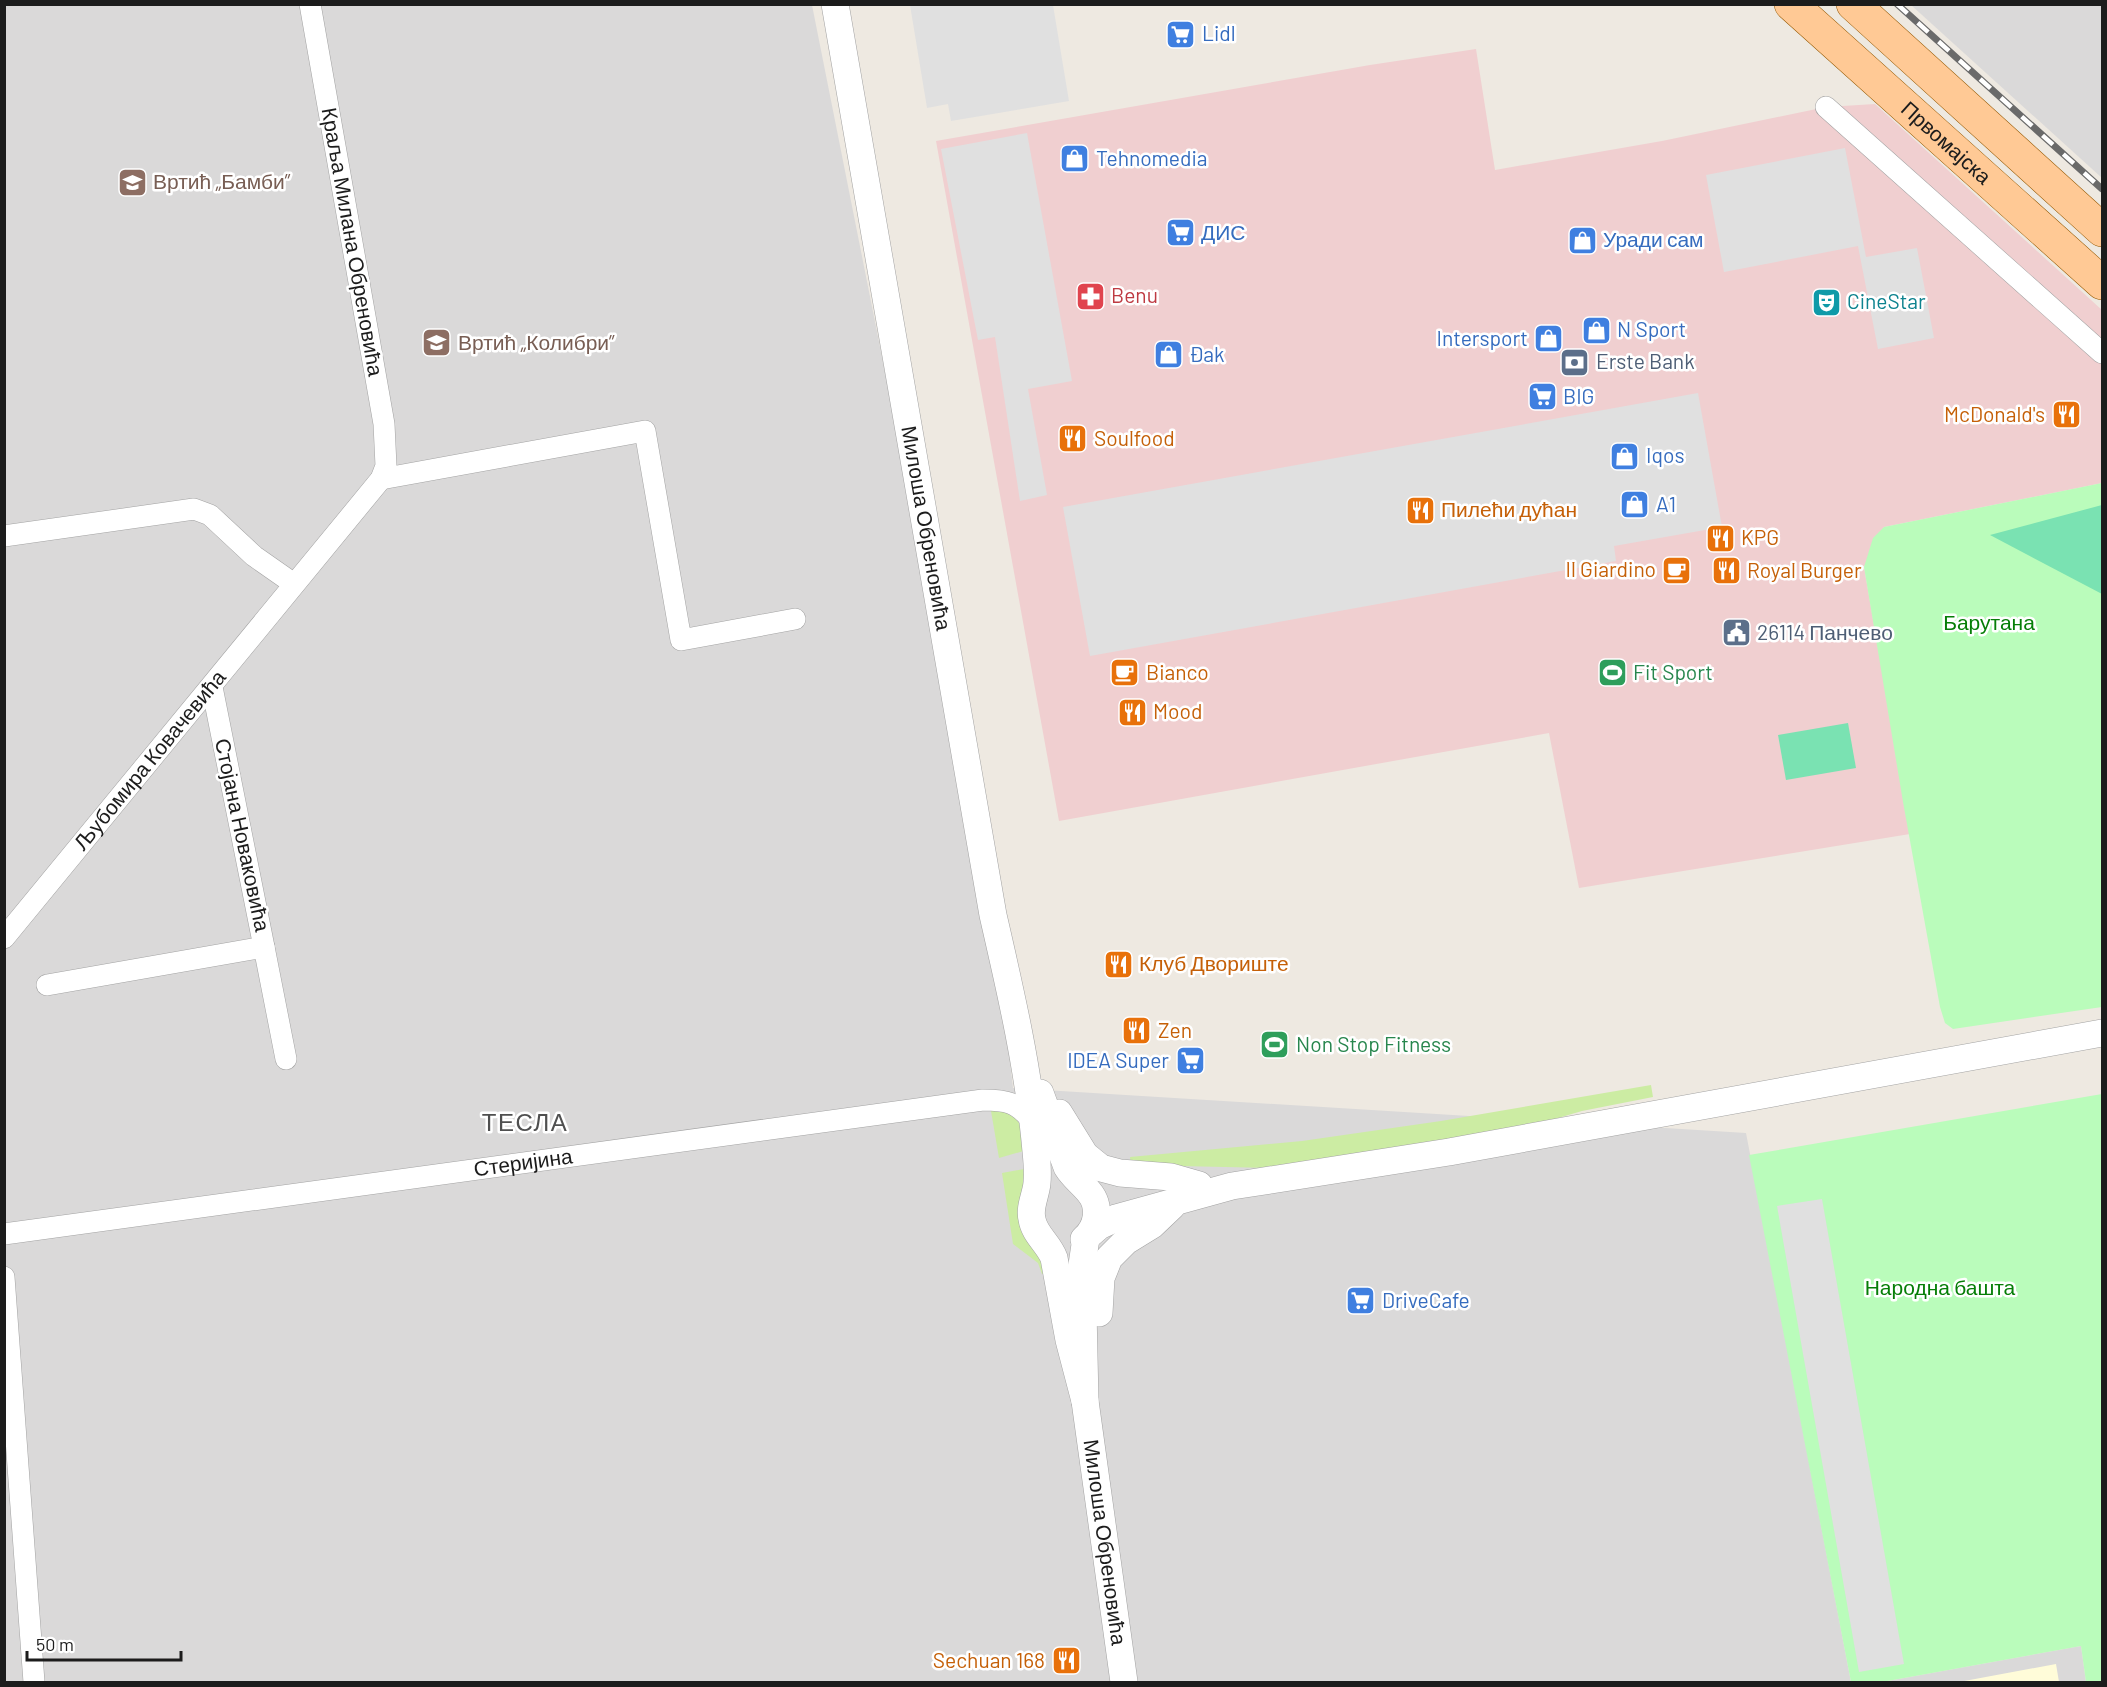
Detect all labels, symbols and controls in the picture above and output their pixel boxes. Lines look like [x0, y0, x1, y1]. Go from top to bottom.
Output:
supermarket icon: Lidl [1165, 18, 1197, 50]
place label: Lidl [1202, 20, 1236, 45]
street label: Првомајска [1897, 95, 1997, 189]
street label: Краља Милана Обреновића [318, 105, 389, 378]
shop icon: Tehnomedia [1059, 143, 1091, 175]
place label: Tehnomedia [1096, 145, 1208, 170]
school or university icon: Вртић „Бамби” [116, 166, 148, 198]
place label: Вртић „Бамби” [153, 168, 291, 193]
supermarket icon: ДИС [1164, 217, 1196, 249]
place label: ДИС [1201, 219, 1245, 244]
shop icon: Уради сам [1566, 224, 1598, 256]
place label: Уради сам [1603, 226, 1704, 251]
pharmacy icon: Benu [1074, 280, 1106, 312]
place label: Benu [1111, 282, 1158, 307]
theatre icon: CineStar [1810, 286, 1842, 318]
place label: CineStar [1847, 288, 1926, 313]
shop icon: N Sport [1580, 314, 1612, 346]
place label: N Sport [1617, 316, 1686, 341]
shop icon: Intersport [1533, 323, 1565, 355]
place label: Intersport [1437, 325, 1528, 350]
school or university icon: Вртић „Колибри” [421, 327, 453, 359]
place label: Вртић „Колибри” [458, 329, 615, 354]
shop icon: Đak [1152, 339, 1184, 371]
place label: Đak [1189, 341, 1224, 366]
bank icon: Erste Bank [1559, 346, 1591, 378]
place label: Erste Bank [1596, 348, 1695, 373]
supermarket icon: BIG [1526, 381, 1558, 413]
place label: BIG [1563, 383, 1594, 408]
restaurant icon: McDonald's [2050, 399, 2082, 431]
place label: McDonald's [1944, 401, 2045, 426]
restaurant icon: Soulfood [1057, 423, 1089, 455]
street label: Милоша Обреновића [897, 424, 957, 633]
place label: Soulfood [1094, 425, 1175, 450]
shop icon: Iqos [1609, 440, 1641, 472]
place label: Iqos [1646, 442, 1685, 467]
shop icon: A1 [1619, 489, 1651, 521]
place label: A1 [1656, 491, 1676, 516]
restaurant icon: Пилећи дућан [1404, 494, 1436, 526]
place label: Пилећи дућан [1441, 496, 1577, 521]
restaurant icon: KPG [1704, 522, 1736, 554]
place label: KPG [1741, 524, 1779, 549]
cafe icon: Il Giardino [1661, 554, 1693, 586]
restaurant icon: Royal Burger [1710, 555, 1742, 587]
place label: Il Giardino [1566, 556, 1656, 581]
place label: Royal Burger [1747, 557, 1862, 582]
park label: Барутана [1943, 609, 2035, 634]
public building icon: 26114 Панчево [1720, 617, 1752, 649]
place label: 26114 Панчево [1757, 619, 1893, 644]
cafe icon: Bianco [1109, 657, 1141, 689]
sports icon: Fit Sport [1596, 657, 1628, 689]
place label: Bianco [1146, 659, 1209, 684]
place label: Fit Sport [1633, 659, 1713, 684]
street label: Љубомира Ковачевића [68, 664, 230, 854]
restaurant icon: Mood [1116, 696, 1148, 728]
place label: Mood [1153, 698, 1202, 723]
street label: Стојана Новаковића [211, 736, 276, 934]
restaurant icon: Клуб Двориште [1102, 948, 1134, 980]
place label: Клуб Двориште [1139, 950, 1289, 975]
restaurant icon: Zen [1121, 1015, 1153, 1047]
place label: Zen [1158, 1017, 1192, 1042]
sports icon: Non Stop Fitness [1259, 1029, 1291, 1061]
place label: Non Stop Fitness [1296, 1031, 1451, 1056]
supermarket icon: IDEA Super [1174, 1045, 1206, 1077]
place label: IDEA Super [1067, 1047, 1169, 1072]
district label: ТЕСЛА [482, 1107, 568, 1136]
street label: Стеријина [472, 1142, 574, 1181]
park label: Народна башта [1865, 1274, 2016, 1299]
supermarket icon: DriveCafe [1345, 1285, 1377, 1317]
place label: DriveCafe [1382, 1287, 1470, 1312]
street label: Милоша Обреновића [1079, 1438, 1133, 1647]
scale bar [27, 1624, 182, 1662]
text: 50 m [36, 1633, 74, 1655]
restaurant icon: Sechuan 168 [1050, 1645, 1082, 1677]
place label: Sechuan 168 [933, 1647, 1045, 1672]

